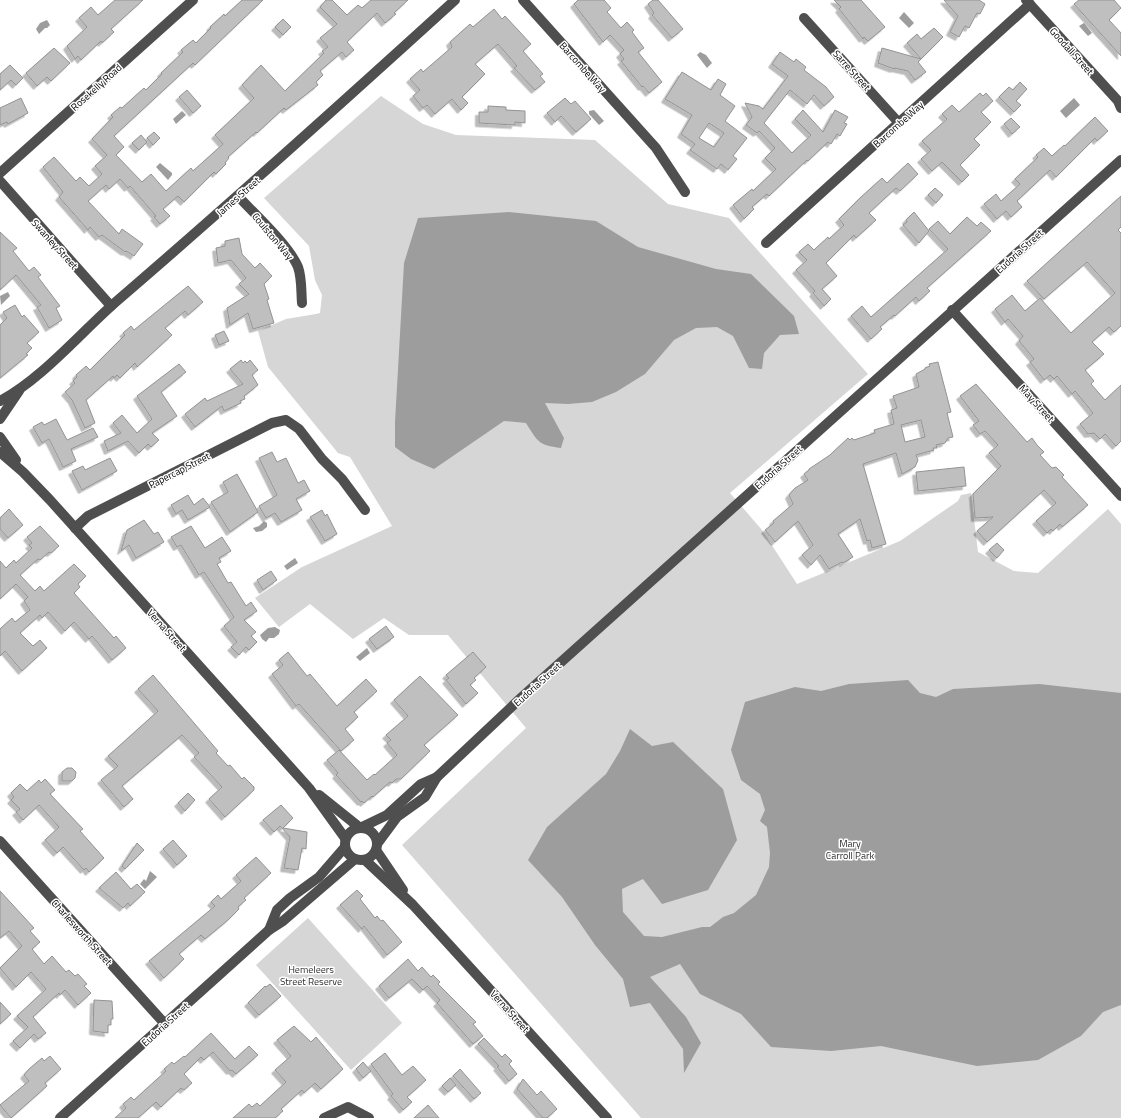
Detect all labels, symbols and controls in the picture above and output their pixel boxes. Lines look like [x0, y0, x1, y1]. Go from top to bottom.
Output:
street label: Goodall Street [1046, 24, 1097, 79]
street label: Barcombe Way [556, 39, 610, 96]
street label: Sarre Street [829, 47, 874, 94]
street label: Rosekelly Road [68, 60, 125, 114]
street label: Barcombe Way [870, 97, 927, 151]
street label: James Street [213, 173, 264, 220]
street label: Coulston Way [248, 209, 297, 263]
street label: Swanley Street [28, 216, 82, 273]
street label: Eudoria Street [992, 225, 1047, 277]
street label: May Street [1016, 381, 1058, 426]
street label: Eudoria Street [751, 441, 806, 493]
street label: Papercap Street [146, 448, 213, 492]
street label: Verna Street [144, 606, 190, 655]
street label: Eudoria Street [510, 658, 565, 710]
park label: Mary Carroll Park [826, 836, 874, 863]
street label: Charlesworth Street [48, 896, 116, 969]
park label: Hemeleers Street Reserve [280, 962, 342, 989]
street label: Verna Street [487, 987, 533, 1036]
street label: Eudoria Street [138, 998, 193, 1050]

